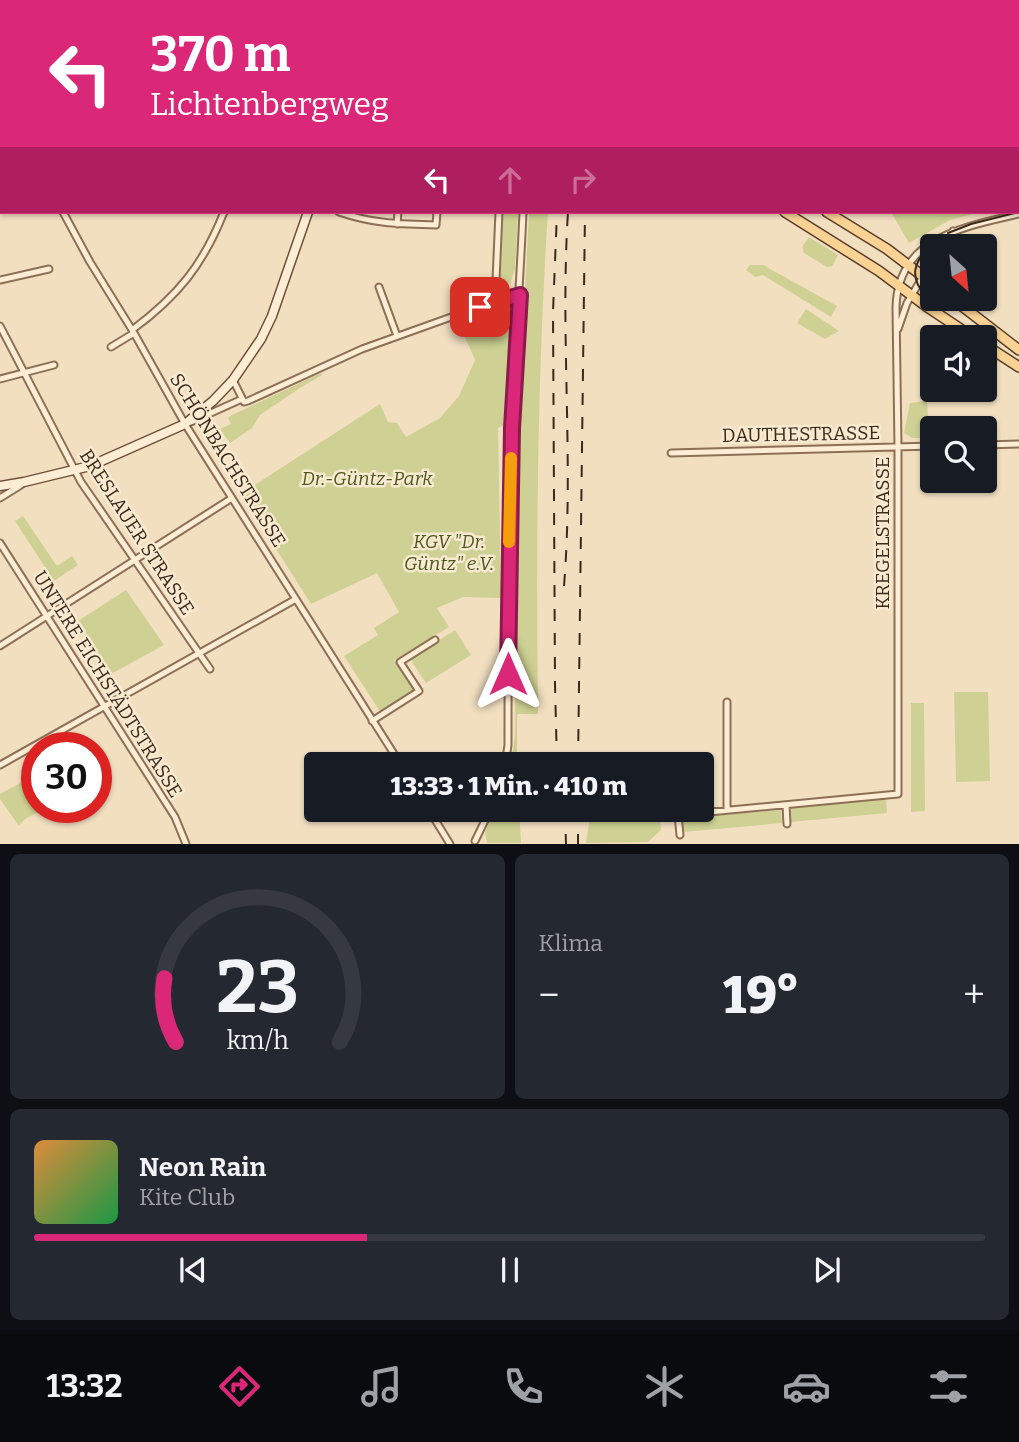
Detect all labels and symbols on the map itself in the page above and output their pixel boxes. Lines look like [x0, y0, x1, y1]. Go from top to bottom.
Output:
north arrow [920, 234, 998, 312]
pin [450, 277, 510, 337]
street label: SCHÖNBACHSTRASSE [165, 369, 291, 551]
street label: DAUTHESTRASSE [722, 421, 880, 447]
street label: BRESLAUER STRASSE [75, 445, 199, 619]
street label: KREGELSTRASSE [871, 456, 894, 610]
park label: Dr.-Güntz-Park [301, 467, 433, 490]
park label: KGV "Dr. Güntz" e.V. [404, 530, 494, 575]
street label: UNTERE EICHSTÄDTSTRASSE [29, 566, 187, 802]
position arrow [471, 637, 545, 711]
speed limit sign: 30 [21, 732, 112, 823]

